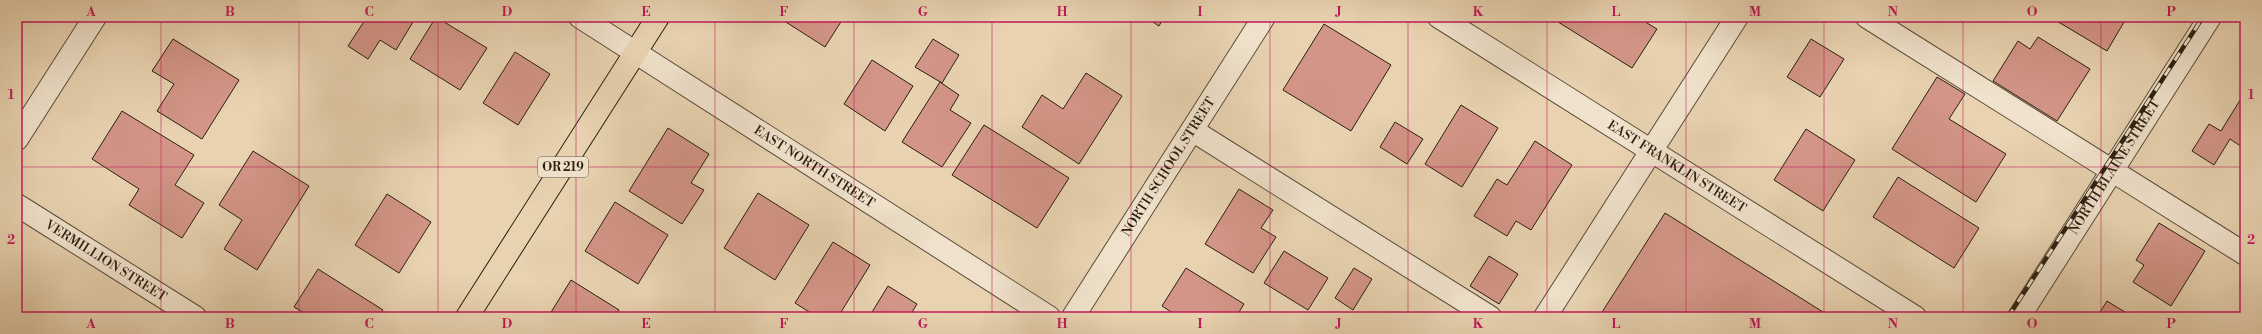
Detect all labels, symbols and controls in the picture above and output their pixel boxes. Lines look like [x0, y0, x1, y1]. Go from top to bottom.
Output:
text: A [85, 4, 96, 20]
text: B [225, 4, 235, 20]
text: C [364, 4, 374, 20]
text: D [502, 4, 512, 20]
text: E [641, 4, 651, 20]
text: F [779, 4, 789, 20]
text: G [918, 4, 929, 20]
text: H [1057, 4, 1068, 20]
text: I [1197, 4, 1203, 20]
text: J [1334, 4, 1342, 20]
text: K [1473, 4, 1484, 20]
text: L [1612, 4, 1621, 20]
text: M [1749, 4, 1761, 20]
text: N [1888, 4, 1899, 20]
text: O [2027, 4, 2038, 20]
text: P [2166, 4, 2176, 20]
text: 1 [8, 87, 15, 103]
text: 1 [2248, 87, 2255, 103]
street label: NORTH SCHOOL STREET [1118, 94, 1219, 239]
street label: NORTH BLAINE STREET [2066, 96, 2163, 237]
street label: EAST FRANKLIN STREET [1604, 117, 1749, 216]
street label: EAST NORTH STREET [751, 122, 878, 211]
road number: OR 219 [538, 157, 588, 177]
street label: VERMILLION STREET [41, 216, 170, 305]
text: 2 [7, 232, 15, 248]
text: 2 [2247, 232, 2255, 248]
text: A [85, 316, 96, 332]
text: B [225, 316, 235, 332]
text: C [364, 316, 374, 332]
text: D [502, 316, 512, 332]
text: E [641, 316, 651, 332]
text: F [779, 316, 789, 332]
text: G [918, 316, 929, 332]
text: H [1057, 316, 1068, 332]
text: I [1197, 316, 1203, 332]
text: J [1334, 316, 1342, 332]
text: K [1473, 316, 1484, 332]
text: L [1612, 316, 1621, 332]
text: M [1749, 316, 1761, 332]
text: N [1888, 316, 1899, 332]
text: O [2027, 316, 2038, 332]
text: P [2166, 316, 2176, 332]

